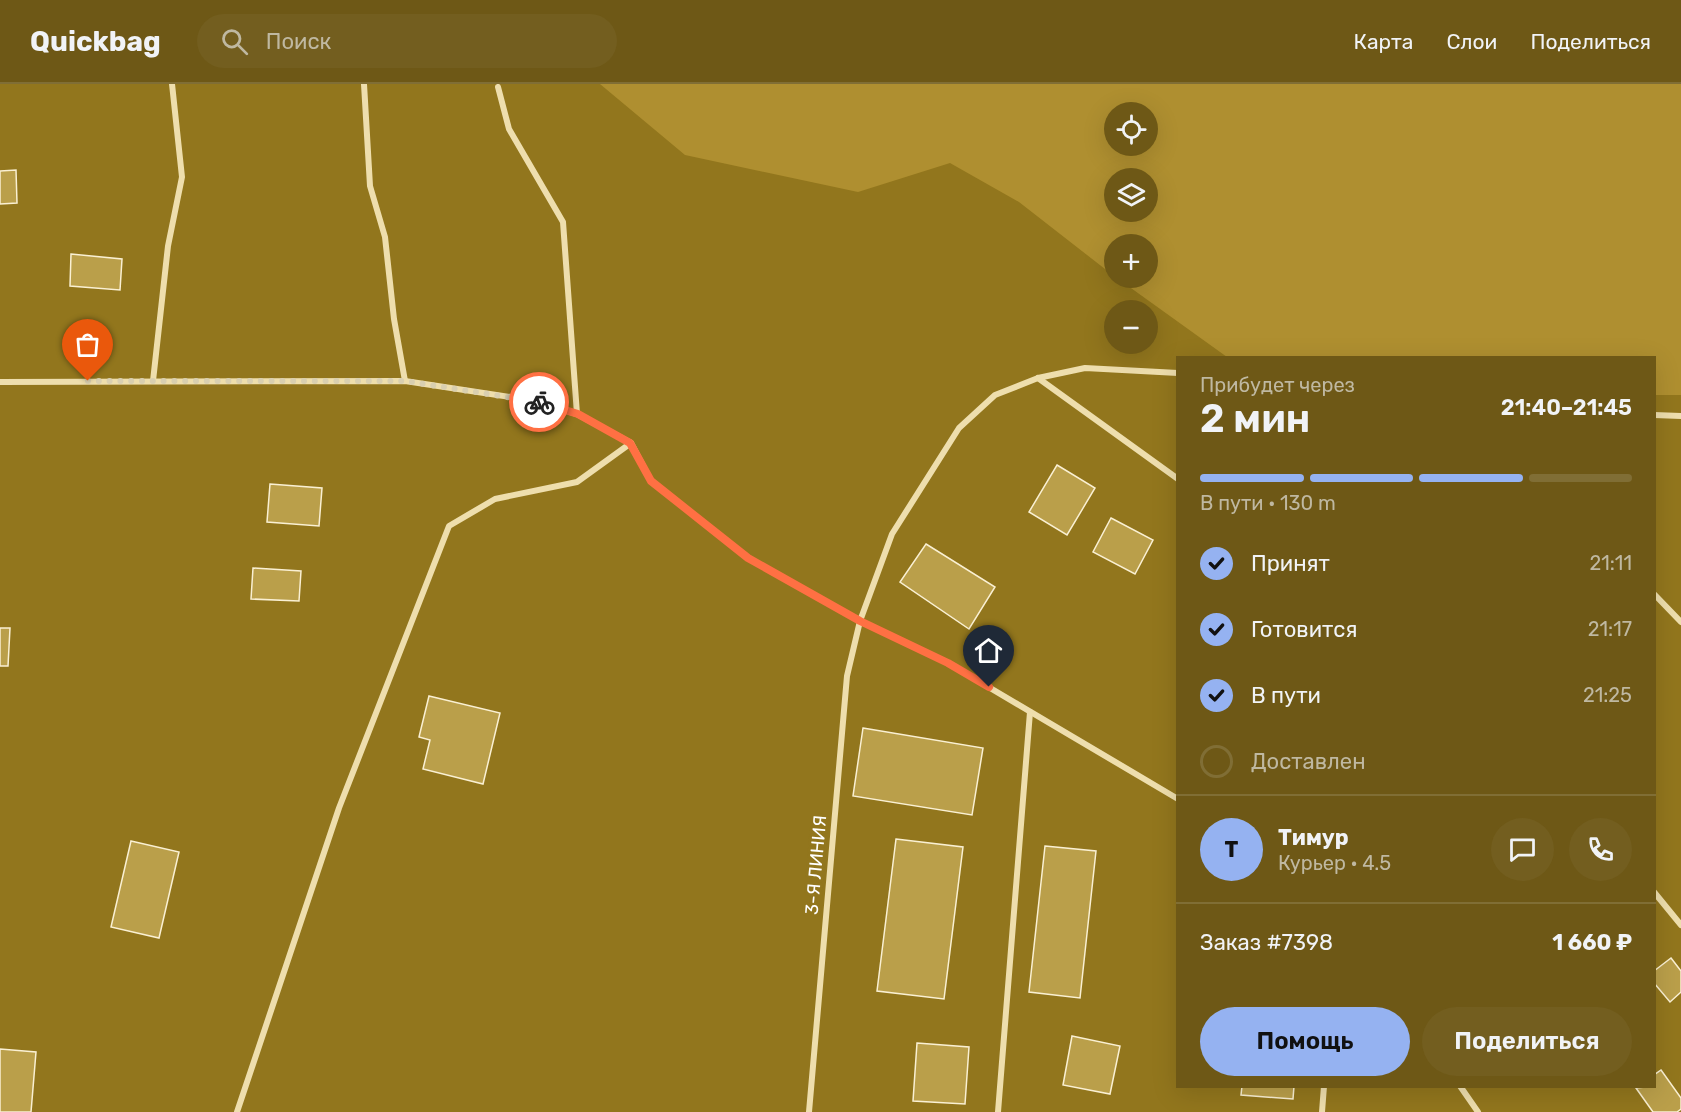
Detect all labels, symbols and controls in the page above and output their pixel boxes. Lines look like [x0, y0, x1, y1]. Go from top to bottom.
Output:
search box [197, 14, 617, 68]
text: Quickbag [30, 25, 161, 58]
icon: search [218, 25, 251, 58]
text: Поиск [266, 28, 331, 55]
text: Карта [1353, 29, 1413, 54]
text: Слои [1446, 29, 1497, 54]
text: Поделиться [1530, 29, 1651, 54]
map controls [1104, 102, 1158, 354]
button: locate [1104, 102, 1158, 156]
button: layers [1104, 168, 1158, 222]
button: + [1104, 234, 1158, 288]
button: − [1104, 300, 1158, 354]
pin [62, 319, 113, 381]
icon: bag [71, 328, 104, 361]
courier [509, 372, 569, 432]
text: Прибудет через [1200, 373, 1355, 397]
icon: bike [523, 386, 556, 419]
text: 21:40–21:45 [1501, 394, 1632, 421]
text: 2 мин [1200, 396, 1310, 442]
text: В пути · 130 m [1200, 491, 1336, 515]
icon: check [1200, 547, 1233, 580]
text: Принят [1251, 550, 1330, 577]
text: 21:11 [1589, 551, 1632, 575]
icon: check [1200, 613, 1233, 646]
text: Готовится [1251, 616, 1357, 643]
text: 21:17 [1588, 617, 1632, 641]
pin [963, 625, 1014, 687]
icon: home [972, 634, 1005, 667]
icon: check [1200, 679, 1233, 712]
text: В пути [1251, 682, 1321, 709]
text: 21:25 [1583, 683, 1632, 707]
text: Доставлен [1251, 748, 1366, 775]
street label: 3-Я ЛИНИЯ [801, 814, 831, 916]
button: chat [1491, 818, 1554, 881]
button: phone [1569, 818, 1632, 881]
text: Тимур [1278, 824, 1349, 851]
text: Т [1225, 836, 1238, 863]
text: Курьер · 4.5 [1278, 851, 1391, 875]
text: Заказ #7398 [1200, 929, 1333, 956]
text: 1 660 ₽ [1552, 929, 1632, 956]
button: Помощь [1200, 1007, 1410, 1076]
button: Поделиться [1422, 1007, 1632, 1076]

